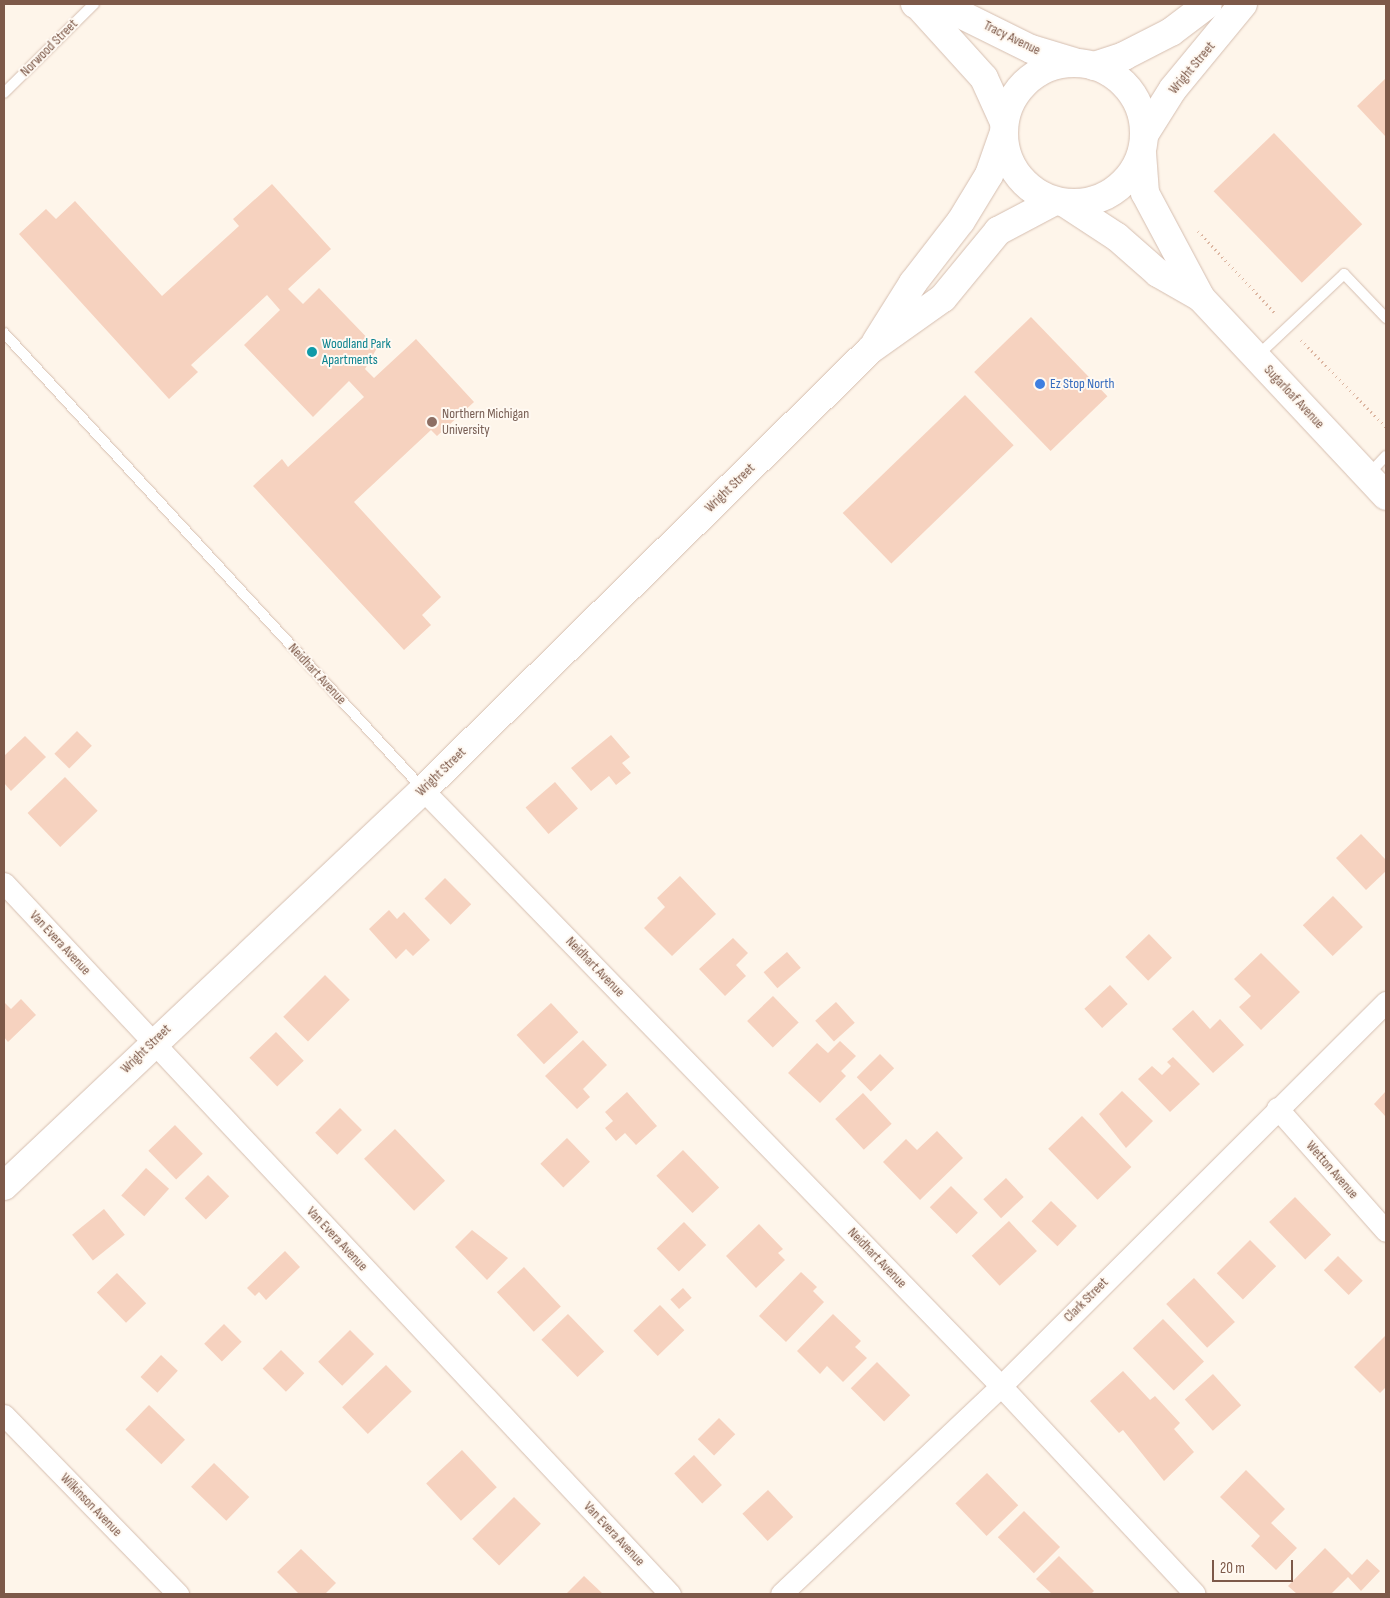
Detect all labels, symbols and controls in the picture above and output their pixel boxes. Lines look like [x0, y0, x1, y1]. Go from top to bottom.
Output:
street label: Norwood Street [17, 16, 81, 80]
street label: Tracy Avenue [981, 17, 1043, 59]
street label: Wright Street [1165, 38, 1219, 98]
place label: Woodland Park Apartments [322, 336, 391, 368]
marker: Woodland Park Apartments [306, 346, 318, 358]
street label: Sugarloaf Avenue [1260, 362, 1328, 432]
place label: Ez Stop North [1050, 376, 1114, 392]
marker: Ez Stop North [1034, 378, 1046, 390]
place label: Northern Michigan University [442, 406, 529, 438]
marker: Northern Michigan University [426, 416, 438, 428]
street label: Wright Street [701, 460, 759, 516]
street label: Neidhart Avenue [284, 640, 350, 708]
street label: Wright Street [412, 744, 470, 800]
street label: Van Evera Avenue [26, 907, 94, 979]
street label: Neidhart Avenue [562, 933, 628, 1001]
street label: Wright Street [117, 1021, 175, 1077]
street label: Wetton Avenue [1302, 1138, 1362, 1202]
street label: Van Evera Avenue [303, 1203, 371, 1275]
street label: Neidhart Avenue [844, 1224, 910, 1292]
street label: Clark Street [1060, 1274, 1112, 1326]
street label: Wilkinson Avenue [57, 1470, 125, 1540]
street label: Van Evera Avenue [580, 1498, 648, 1570]
scale bar [1215, 1550, 1296, 1582]
text: 20 m [1220, 1559, 1245, 1578]

